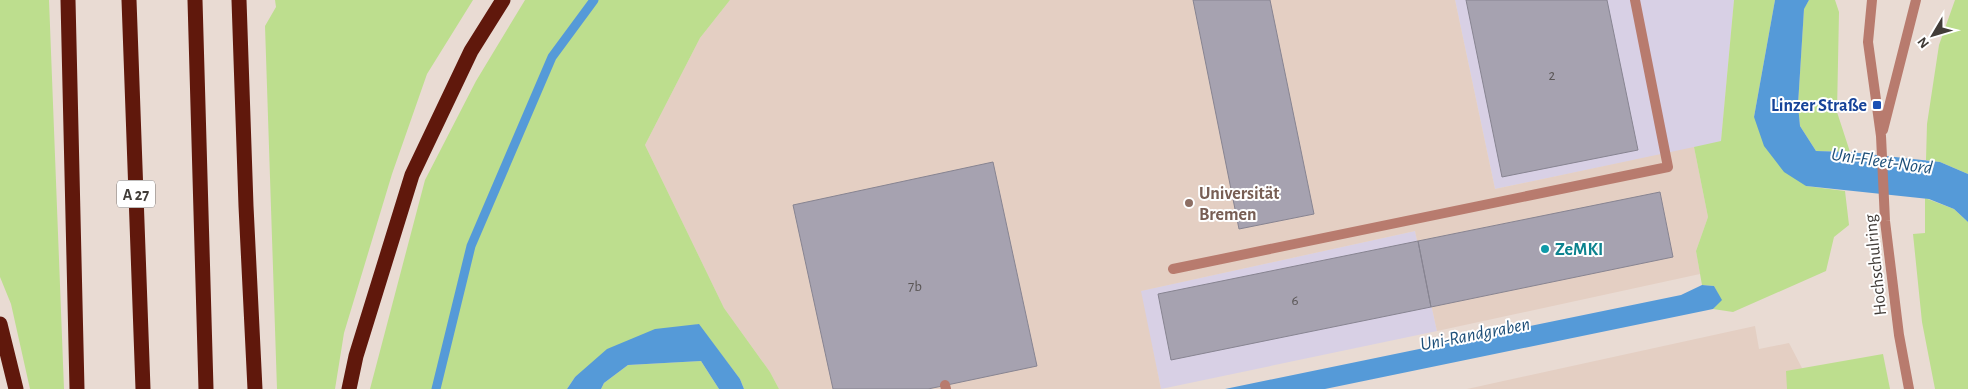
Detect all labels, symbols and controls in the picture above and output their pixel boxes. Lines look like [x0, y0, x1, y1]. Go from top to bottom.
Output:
north arrow [1908, 10, 1958, 60]
text: N [1915, 34, 1932, 51]
house number: 2 [1549, 68, 1556, 83]
place label: Linzer Straße [1771, 97, 1867, 115]
marker: Linzer Straße [1871, 99, 1883, 111]
water label: Uni-Fleet-Nord [1830, 145, 1934, 178]
road number: A 27 [117, 180, 155, 208]
place label: Universität Bremen [1199, 185, 1279, 224]
marker: Universität Bremen [1183, 197, 1195, 209]
street label: Hochschulring [1862, 213, 1890, 317]
place label: ZeMKI [1555, 241, 1603, 259]
marker: ZeMKI [1539, 243, 1551, 255]
house number: 7b [908, 279, 922, 294]
house number: 6 [1291, 293, 1299, 308]
water label: Uni-Randgraben [1419, 315, 1532, 354]

